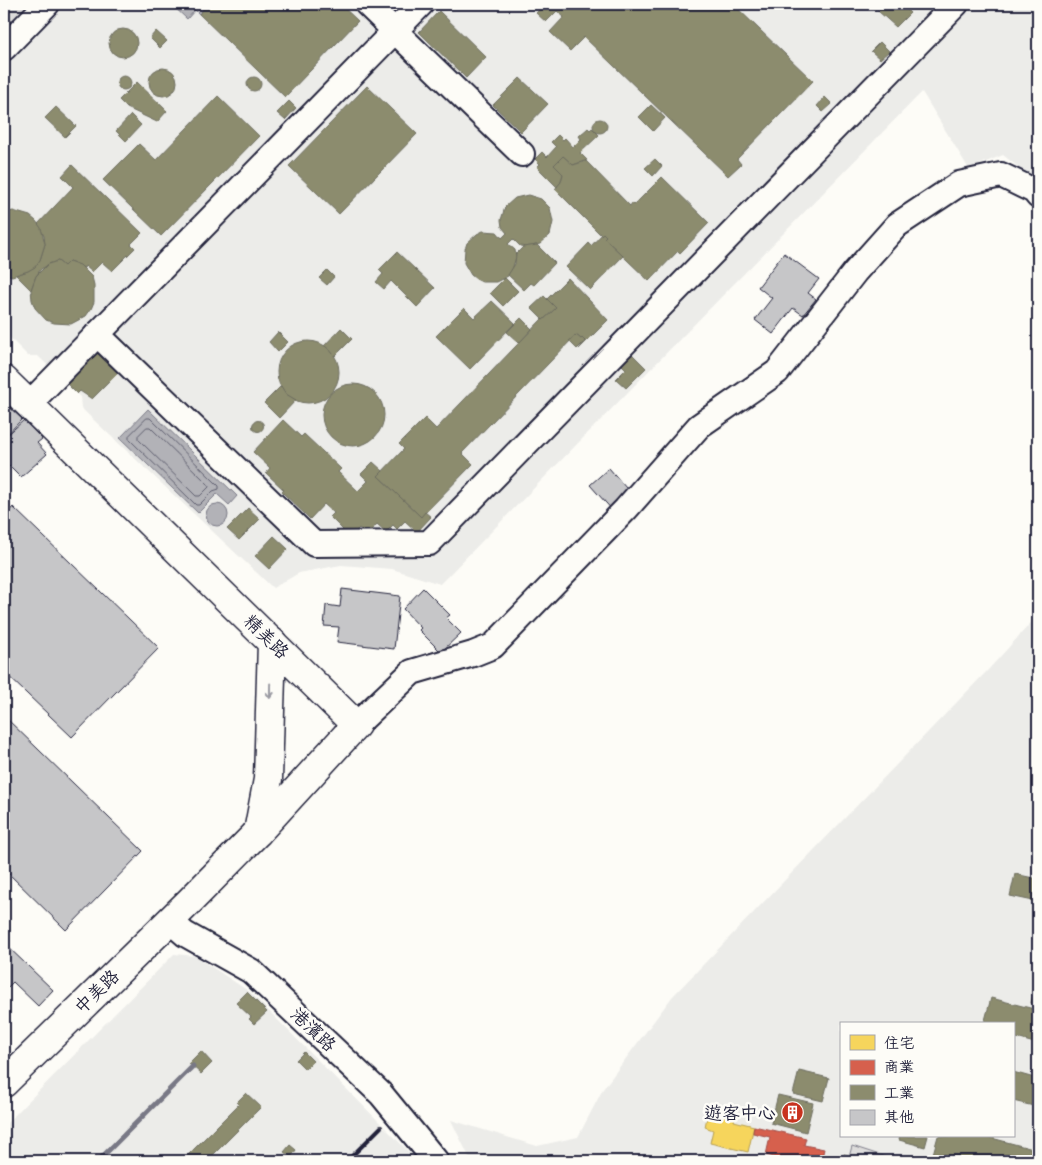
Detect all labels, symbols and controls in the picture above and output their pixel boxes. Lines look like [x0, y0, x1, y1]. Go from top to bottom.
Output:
street label: 精美路 [239, 610, 293, 664]
one-way arrow [266, 683, 275, 699]
street label: 中美路 [70, 965, 124, 1019]
street label: 港濱路 [285, 1003, 341, 1057]
legend [840, 1022, 1014, 1138]
text: 住宅 [884, 1034, 914, 1053]
text: 商業 [884, 1058, 914, 1077]
text: 工業 [884, 1084, 914, 1103]
building icon: 遊客中心 [780, 1101, 804, 1125]
place label: 遊客中心 [704, 1102, 776, 1125]
text: 其他 [884, 1108, 914, 1127]

